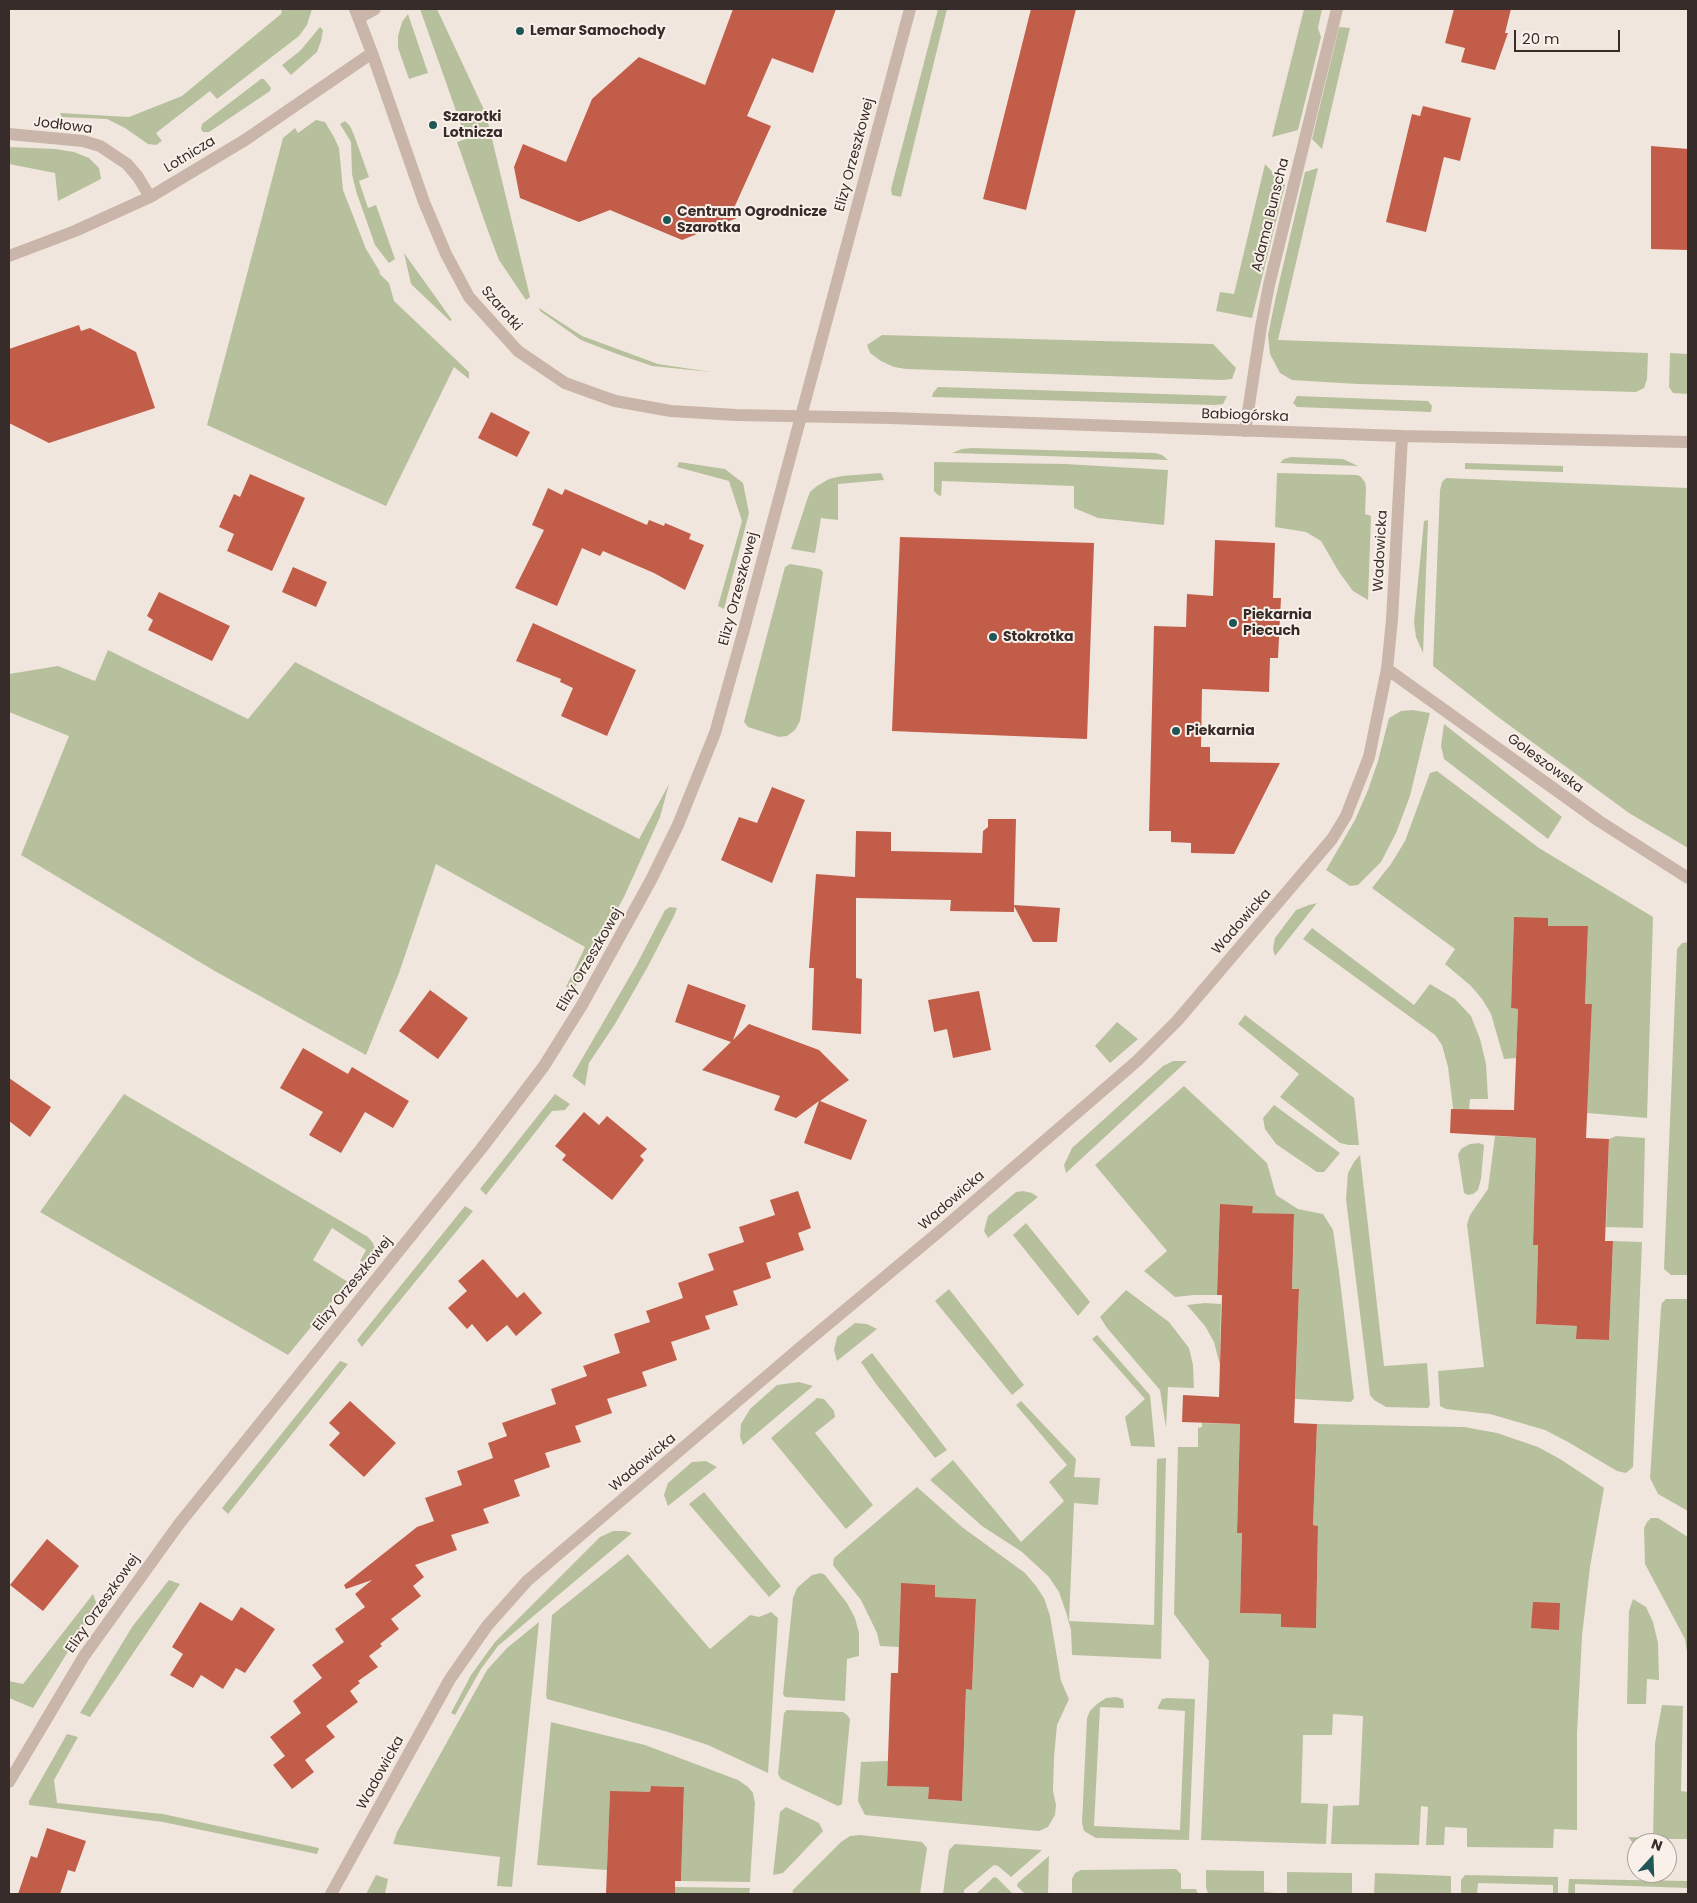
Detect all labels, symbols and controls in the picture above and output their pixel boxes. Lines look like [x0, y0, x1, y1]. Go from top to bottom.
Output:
scale bar [1517, 20, 1623, 52]
place label: Lemar Samochody [530, 23, 666, 39]
marker: Lemar Samochody [514, 25, 526, 37]
text: 20 m [1522, 28, 1560, 49]
street label: Elizy Orzeszkowej [832, 96, 878, 214]
place label: Szarotki Lotnicza [443, 109, 503, 142]
street label: Jodłowa [33, 114, 93, 138]
marker: Szarotki Lotnicza [427, 119, 439, 131]
street label: Lotnicza [161, 133, 219, 177]
street label: Adama Bunscha [1249, 156, 1293, 274]
place label: Centrum Ogrodnicze Szarotka [677, 204, 827, 236]
marker: Centrum Ogrodnicze Szarotka [661, 214, 673, 226]
street label: Szarotki [477, 283, 525, 335]
street label: Babiogórska [1201, 406, 1289, 426]
street label: Wadowicka [1370, 510, 1392, 592]
street label: Elizy Orzeszkowej [716, 530, 762, 648]
place label: Piekarnia Piecuch [1243, 607, 1312, 640]
marker: Piekarnia Piecuch [1227, 617, 1239, 629]
place label: Stokrotka [1003, 629, 1074, 645]
marker: Stokrotka [987, 631, 999, 643]
place label: Piekarnia [1186, 723, 1255, 739]
marker: Piekarnia [1170, 725, 1182, 737]
street label: Goleszowska [1504, 731, 1586, 797]
street label: Wadowicka [1209, 886, 1275, 958]
street label: Elizy Orzeszkowej [554, 905, 626, 1015]
street label: Wadowicka [916, 1168, 988, 1234]
street label: Elizy Orzeszkowej [310, 1233, 396, 1335]
street label: Wadowicka [606, 1430, 680, 1496]
street label: Elizy Orzeszkowej [63, 1551, 143, 1657]
street label: Wadowicka [354, 1733, 408, 1813]
north arrow [1627, 1833, 1677, 1883]
text: N [1648, 1834, 1665, 1856]

